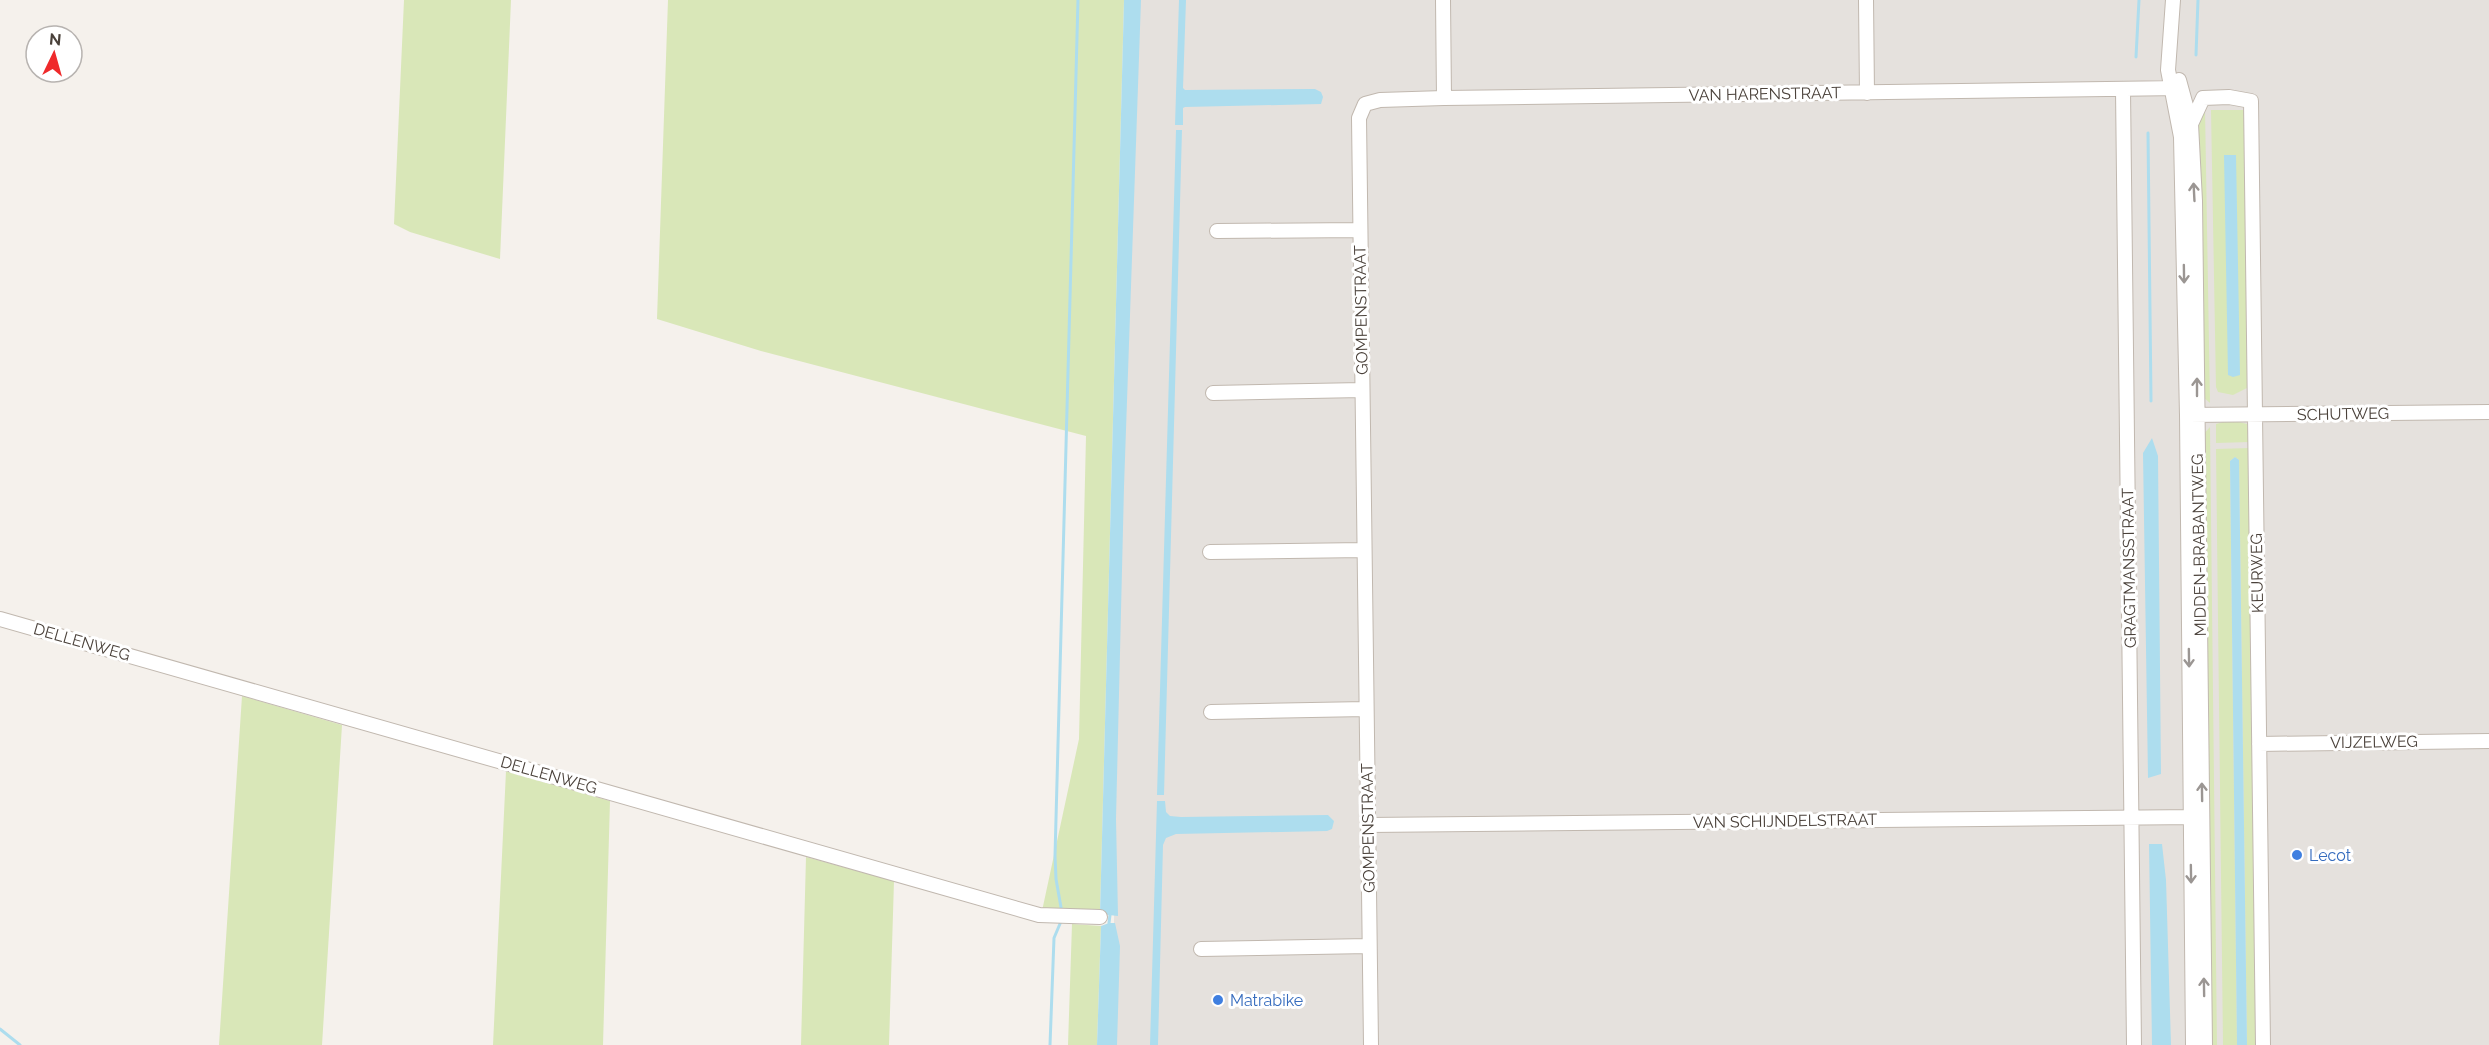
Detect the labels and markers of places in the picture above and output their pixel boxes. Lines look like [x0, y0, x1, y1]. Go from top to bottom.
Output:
place label: Lecot [2309, 846, 2352, 865]
marker: Lecot [2290, 848, 2304, 862]
place label: Matrabike [1230, 991, 1303, 1010]
marker: Matrabike [1211, 993, 1225, 1007]

